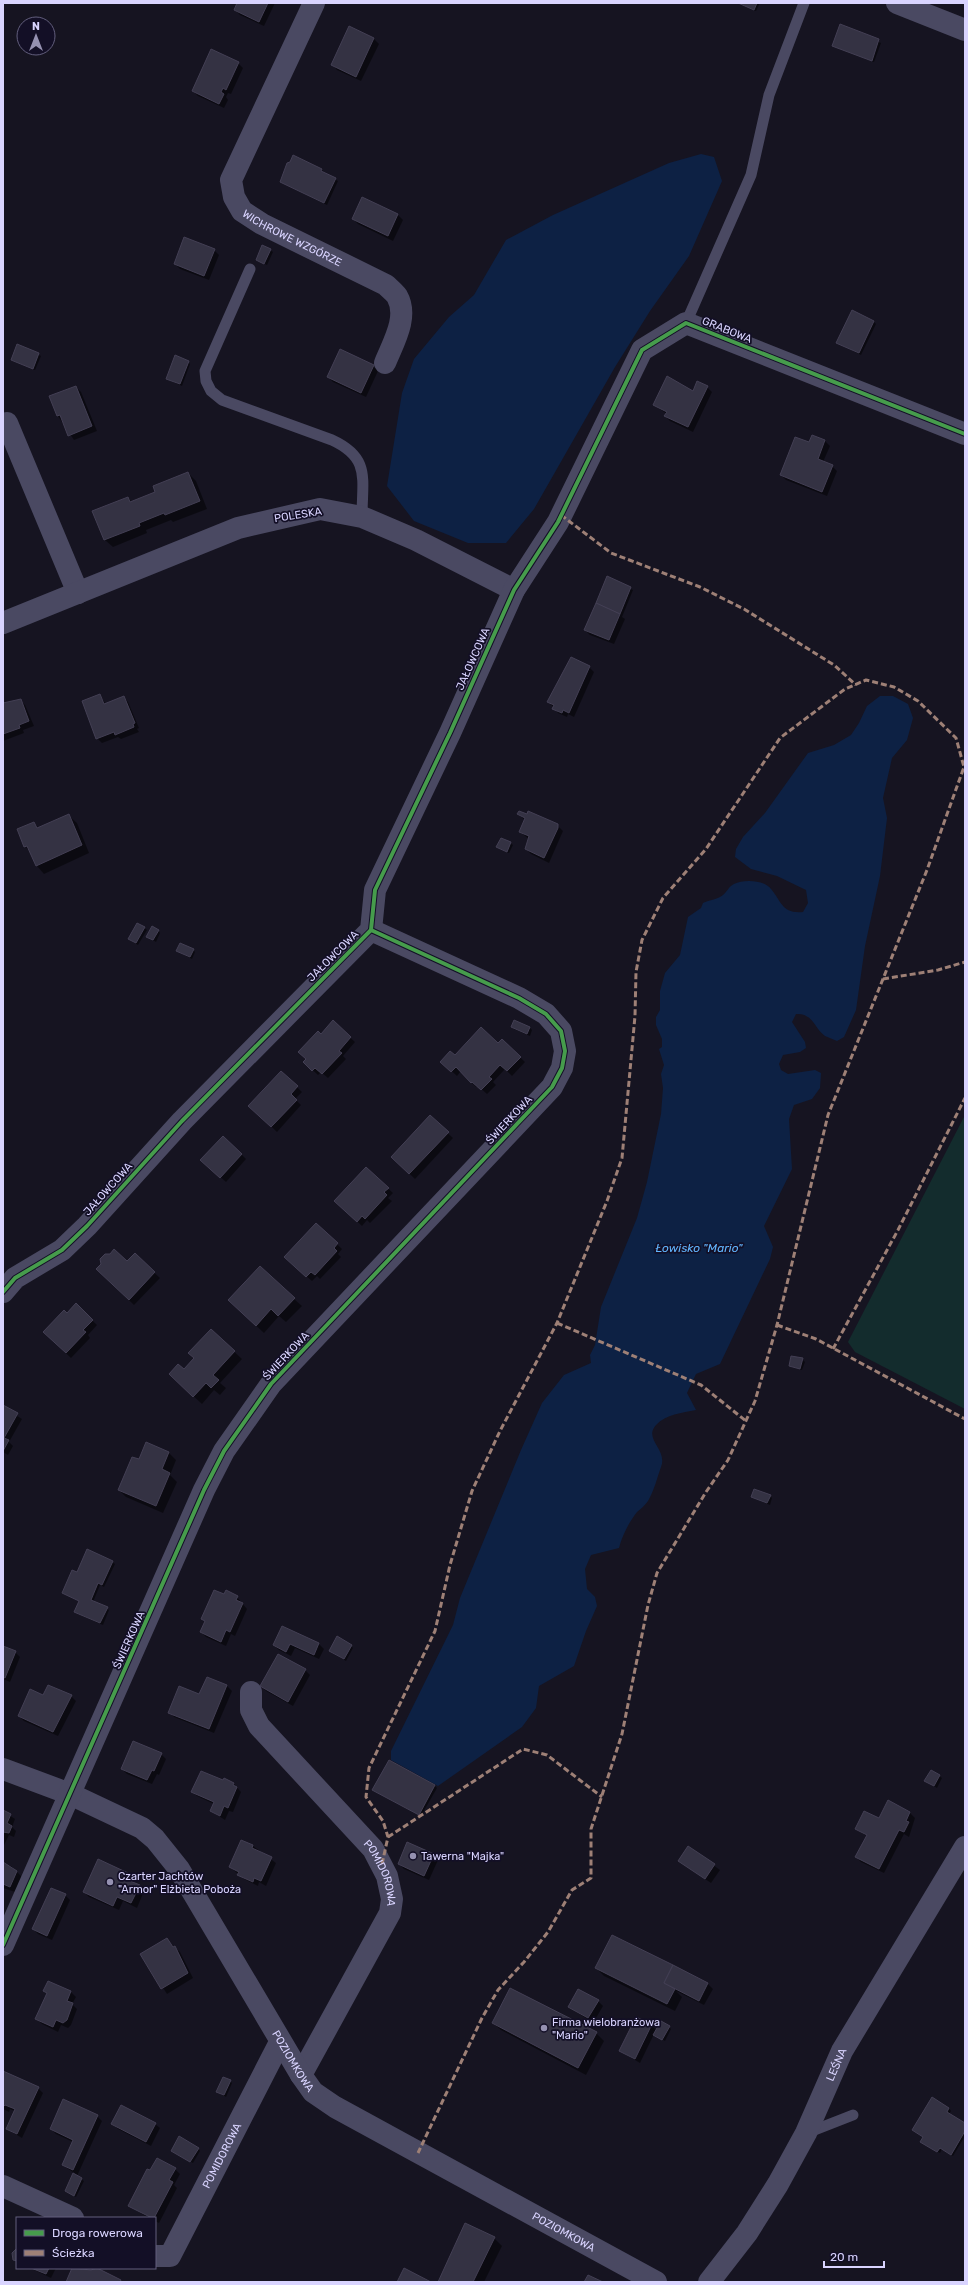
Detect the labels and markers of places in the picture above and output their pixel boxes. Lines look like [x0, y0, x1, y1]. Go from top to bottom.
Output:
place label: Tawerna "Majka" [421, 1850, 504, 1863]
marker: Tawerna "Majka" [408, 1851, 418, 1861]
place label: Czarter Jachtów "Armor" Elżbieta Poboża [118, 1870, 241, 1896]
marker: Czarter Jachtów "Armor" Elżbieta Poboża [105, 1877, 115, 1887]
place label: Firma wielobranżowa "Mario" [552, 2016, 660, 2042]
marker: Firma wielobranżowa "Mario" [539, 2023, 549, 2033]

